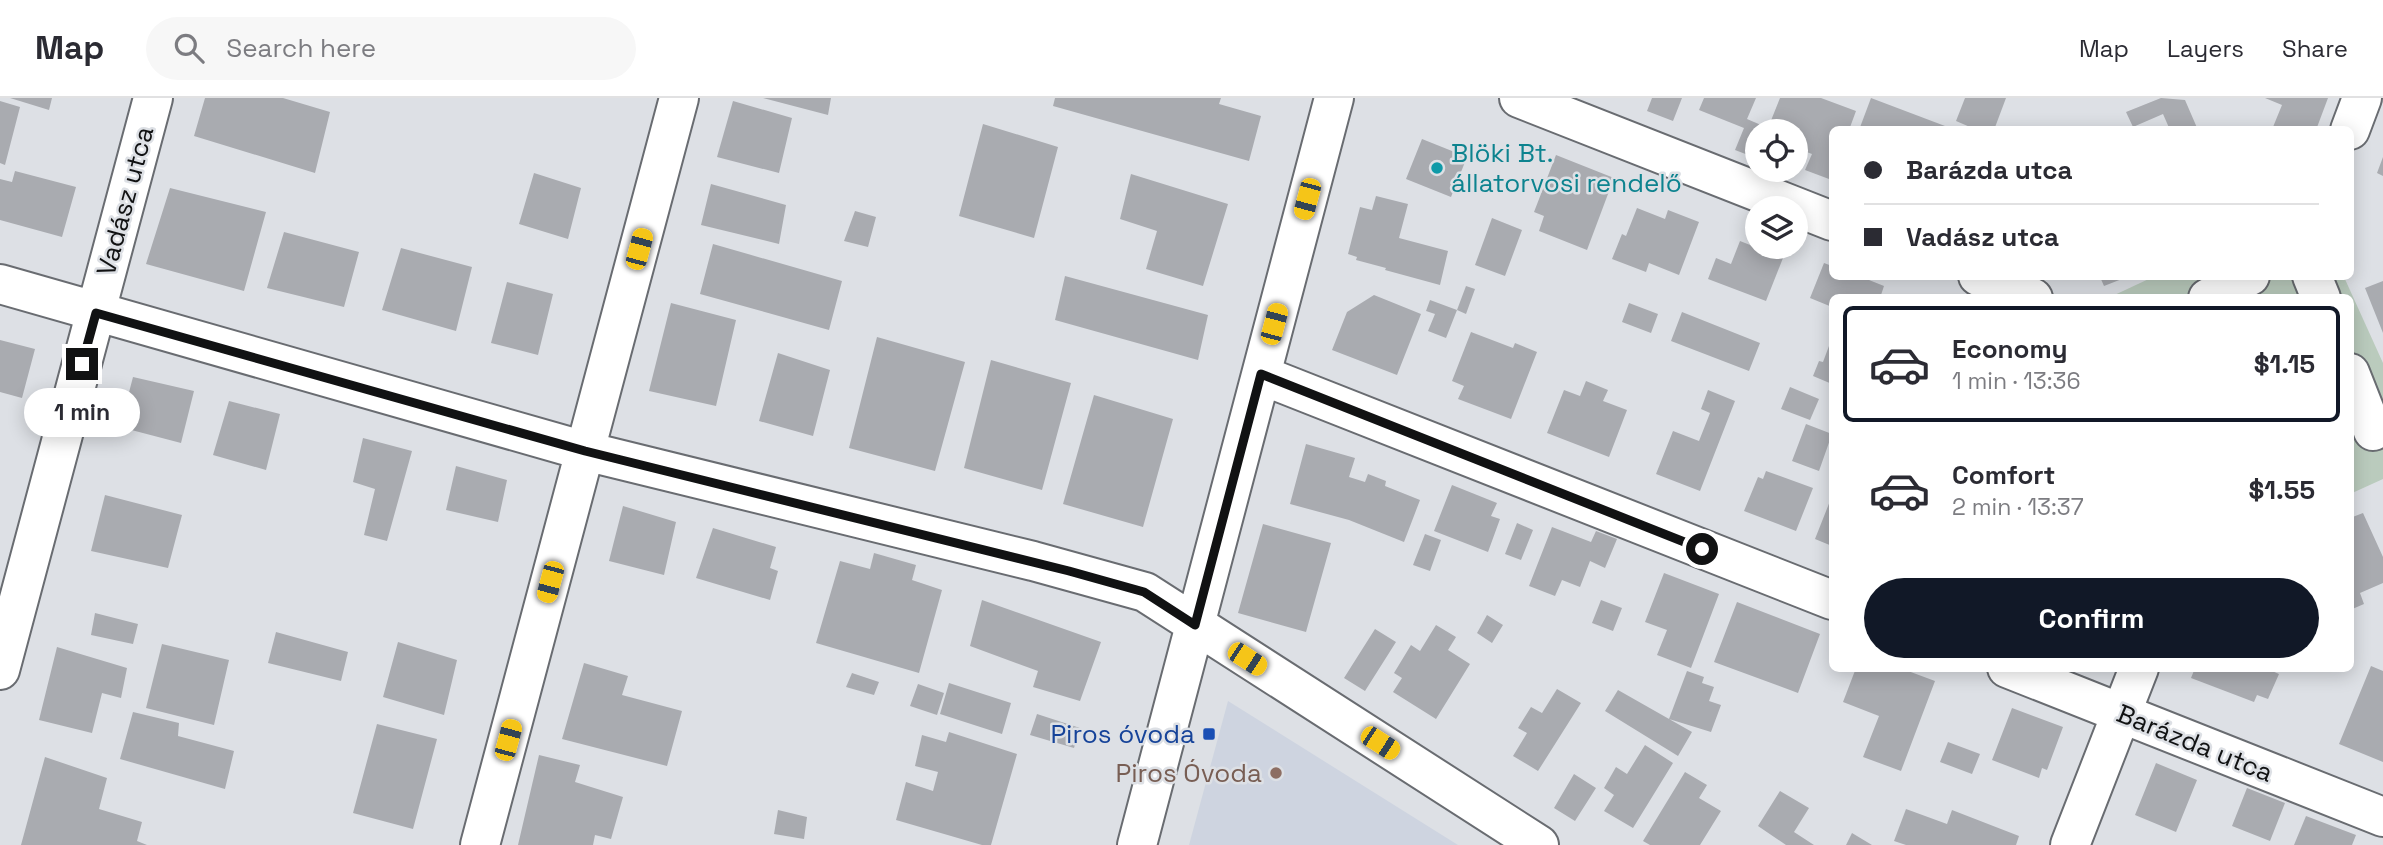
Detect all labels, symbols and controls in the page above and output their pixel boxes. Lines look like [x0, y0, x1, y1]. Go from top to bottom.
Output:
search box [146, 17, 636, 80]
text: Map [35, 27, 104, 69]
icon: search [170, 29, 208, 67]
text: Search here [226, 31, 376, 65]
text: Map [2079, 33, 2129, 64]
text: Layers [2167, 33, 2244, 64]
text: Share [2282, 33, 2348, 64]
map controls [1745, 119, 1808, 259]
button: locate [1745, 119, 1808, 182]
street label: Vadász utca [89, 123, 161, 279]
place label: Blöki Bt. állatorvosi rendelő [1451, 136, 1682, 200]
text: Barázda utca [1906, 153, 2072, 187]
marker: Blöki Bt. állatorvosi rendelő [1429, 160, 1445, 176]
car [1292, 176, 1323, 222]
button: layers [1745, 196, 1808, 259]
text: Vadász utca [1906, 220, 2059, 254]
car [624, 226, 655, 272]
car [1259, 301, 1290, 347]
text: Economy [1952, 332, 2068, 366]
icon: car [1868, 333, 1931, 396]
text: $1.15 [2254, 347, 2315, 381]
route end [66, 348, 98, 380]
text: 1 min · 13:36 [1952, 366, 2080, 396]
callout: 1 min [24, 388, 140, 438]
text: 1 min [54, 397, 110, 427]
text: Comfort [1952, 458, 2055, 492]
icon: car [1868, 459, 1931, 522]
text: $1.55 [2249, 473, 2315, 507]
text: 2 min · 13:37 [1952, 492, 2084, 522]
route start [1686, 533, 1718, 565]
car [535, 559, 566, 605]
button: Confirm [1864, 578, 2319, 658]
car [1224, 639, 1271, 679]
street label: Barázda utca [2112, 696, 2278, 790]
car [493, 717, 524, 763]
place label: Piros óvoda [1050, 717, 1195, 751]
car [1357, 723, 1404, 763]
marker: Piros óvoda [1201, 726, 1217, 742]
place label: Piros Óvoda [1116, 756, 1262, 790]
marker: Piros Óvoda [1268, 765, 1284, 781]

